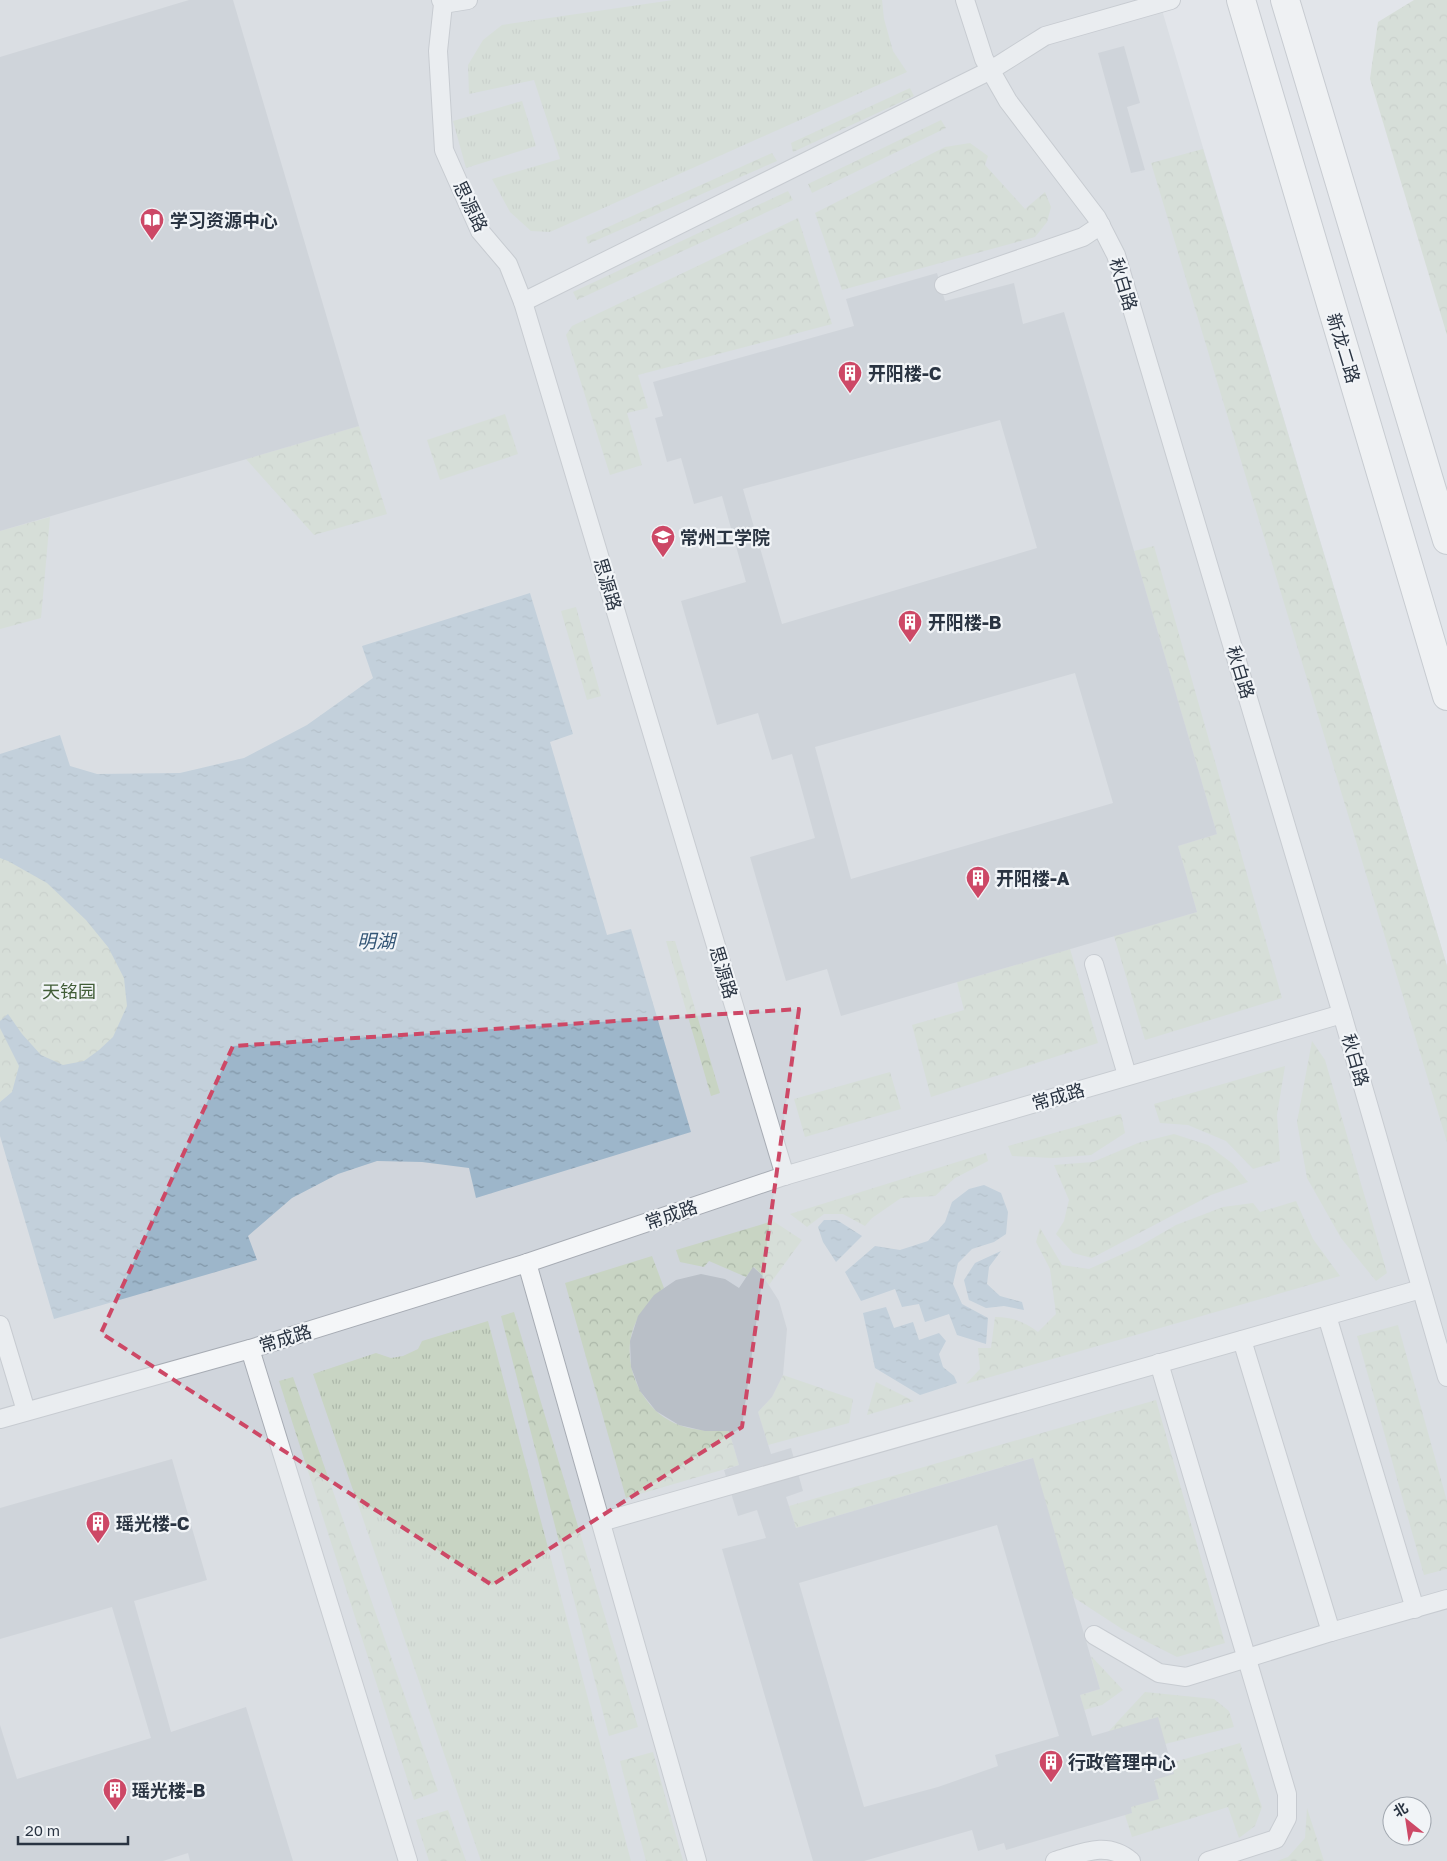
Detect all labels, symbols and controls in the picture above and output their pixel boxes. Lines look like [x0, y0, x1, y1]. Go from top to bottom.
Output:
street label: 思源路 [449, 177, 493, 235]
library icon: 学习资源中心 [139, 207, 165, 241]
place label: 学习资源中心 [170, 209, 278, 231]
street label: 秋白路 [1106, 255, 1142, 313]
street label: 新龙二路 [1323, 310, 1365, 386]
building icon: 开阳楼-C [837, 360, 863, 394]
place label: 开阳楼-C [868, 362, 942, 384]
school or university icon: 常州工学院 [650, 524, 676, 558]
place label: 常州工学院 [680, 526, 770, 548]
street label: 思源路 [590, 555, 626, 613]
building icon: 开阳楼-B [897, 609, 923, 643]
place label: 开阳楼-B [928, 611, 1002, 633]
street label: 秋白路 [1223, 643, 1259, 701]
building icon: 开阳楼-A [965, 865, 991, 899]
place label: 开阳楼-A [996, 867, 1070, 889]
water label: 明湖 [357, 929, 398, 952]
street label: 思源路 [706, 943, 742, 1001]
park label: 天铭园 [42, 980, 96, 1002]
street label: 秋白路 [1338, 1031, 1374, 1089]
street label: 常成路 [1029, 1078, 1087, 1114]
street label: 常成路 [642, 1195, 700, 1233]
street label: 常成路 [256, 1320, 314, 1356]
building icon: 瑶光楼-C [85, 1510, 111, 1544]
place label: 瑶光楼-C [116, 1512, 190, 1534]
building icon: 行政管理中心 [1038, 1749, 1064, 1783]
place label: 行政管理中心 [1068, 1751, 1176, 1773]
building icon: 瑶光楼-B [102, 1777, 128, 1811]
place label: 瑶光楼-B [132, 1779, 206, 1801]
north arrow [1382, 1796, 1432, 1846]
text: 北 [1390, 1798, 1411, 1820]
scale bar [18, 1814, 128, 1846]
text: 20 m [25, 1821, 60, 1839]

